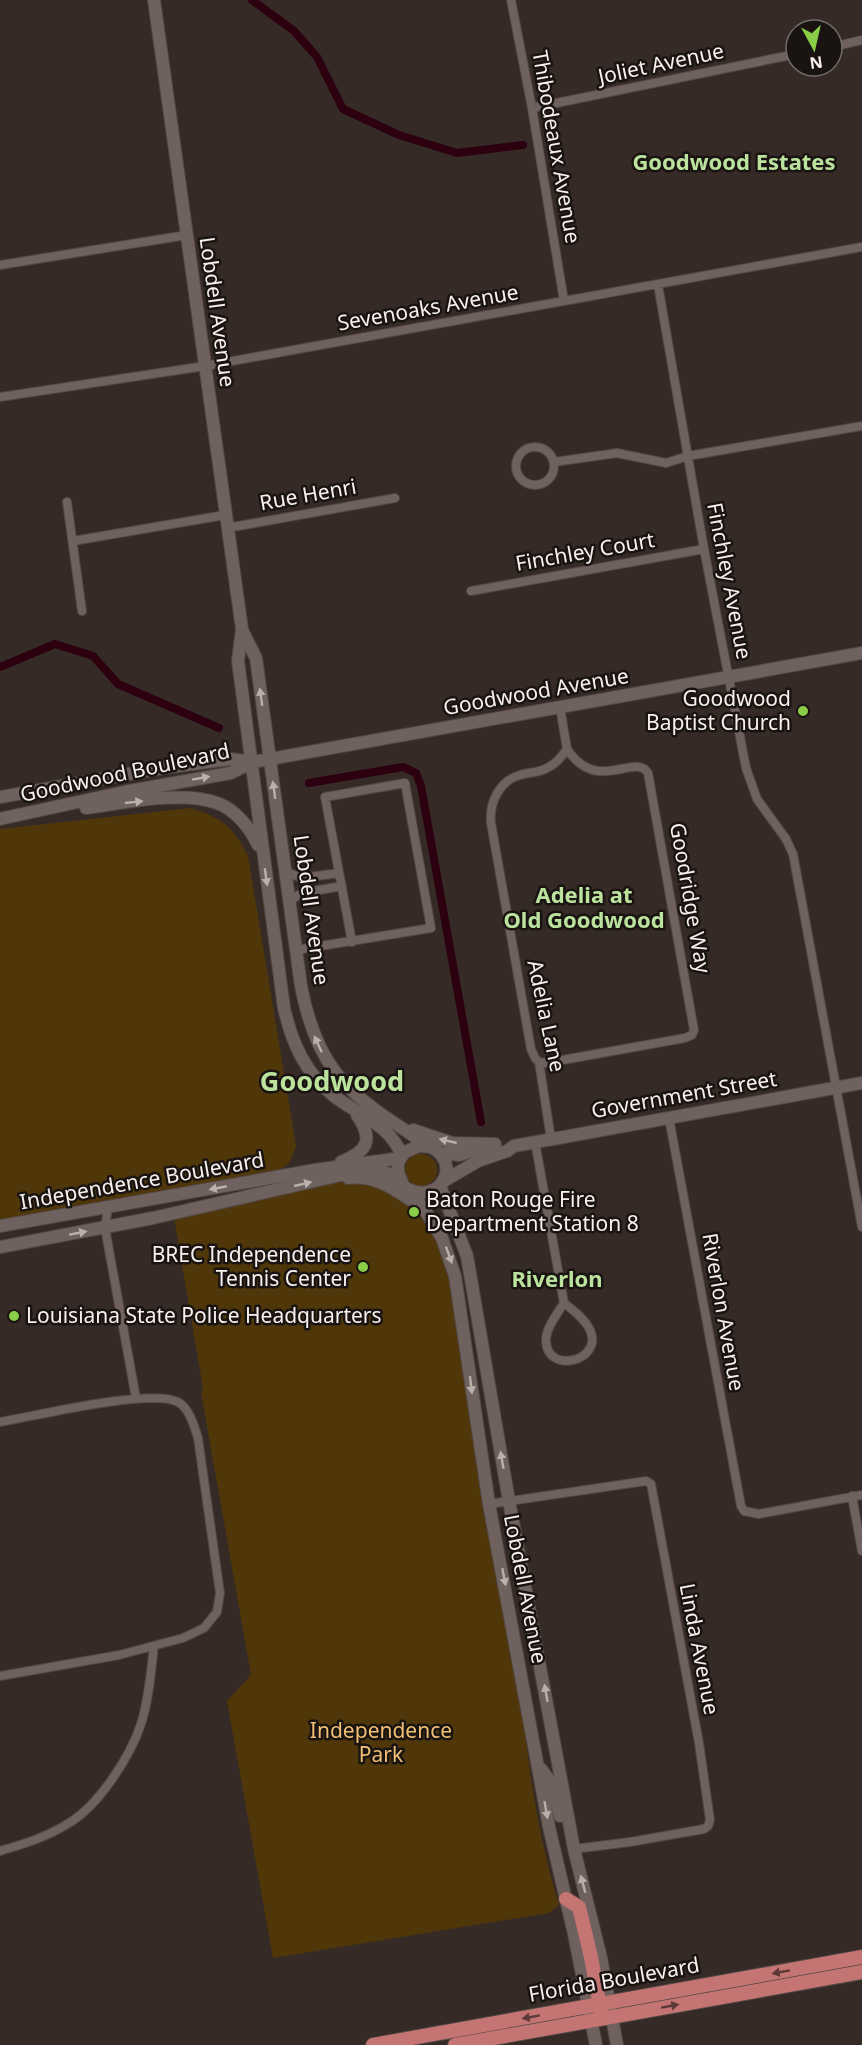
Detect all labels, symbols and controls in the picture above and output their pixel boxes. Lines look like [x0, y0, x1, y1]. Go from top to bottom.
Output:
north arrow [784, 18, 844, 78]
street label: Joliet Avenue [593, 36, 726, 90]
street label: Thibodeaux Avenue [526, 48, 588, 246]
text: N [808, 51, 824, 75]
district label: Goodwood Estates [632, 146, 836, 176]
street label: Lobdell Avenue [194, 235, 242, 389]
street label: Sevenoaks Avenue [335, 277, 521, 337]
street label: Rue Henri [257, 472, 358, 516]
street label: Finchley Avenue [701, 500, 759, 662]
street label: Finchley Court [513, 525, 657, 577]
street label: Goodwood Avenue [441, 661, 631, 721]
place label: Goodwood Baptist Church [646, 684, 791, 736]
one-way arrow [257, 688, 266, 707]
marker: Goodwood Baptist Church [796, 704, 810, 718]
street label: Goodwood Boulevard [17, 736, 232, 808]
one-way arrow [192, 774, 211, 783]
one-way arrow [269, 780, 279, 799]
one-way arrow [125, 797, 144, 807]
street label: Goodridge Way [664, 820, 718, 976]
street label: Lobdell Avenue [288, 833, 336, 987]
one-way arrow [261, 868, 270, 887]
district label: Adelia at Old Goodwood [503, 879, 665, 934]
street label: Adelia Lane [521, 957, 573, 1074]
one-way arrow [314, 1036, 323, 1053]
district label: Goodwood [260, 1062, 404, 1099]
street label: Government Street [589, 1064, 779, 1124]
one-way arrow [438, 1136, 457, 1145]
street label: Independence Boulevard [18, 1145, 266, 1215]
one-way arrow [294, 1179, 313, 1189]
one-way arrow [208, 1184, 227, 1193]
place label: Baton Rouge Fire Department Station 8 [426, 1185, 639, 1237]
marker: Baton Rouge Fire Department Station 8 [407, 1205, 421, 1219]
one-way arrow [69, 1228, 88, 1237]
street label: Riverlon Avenue [696, 1231, 752, 1393]
place label: BREC Independence Tennis Center [152, 1240, 351, 1292]
one-way arrow [444, 1246, 454, 1264]
marker: BREC Independence Tennis Center [356, 1260, 370, 1274]
district label: Riverlon [511, 1263, 603, 1293]
place label: Louisiana State Police Headquarters [26, 1301, 382, 1329]
marker: Louisiana State Police Headquarters [7, 1309, 21, 1323]
one-way arrow [466, 1376, 476, 1395]
one-way arrow [498, 1450, 507, 1469]
street label: Lobdell Avenue [498, 1512, 554, 1666]
one-way arrow [500, 1568, 509, 1587]
street label: Linda Avenue [674, 1581, 726, 1717]
one-way arrow [541, 1683, 550, 1702]
park label: Independence Park [310, 1716, 452, 1768]
one-way arrow [542, 1801, 551, 1820]
one-way arrow [578, 1875, 588, 1893]
street label: Florida Boulevard [526, 1950, 701, 2008]
one-way arrow [771, 1967, 790, 1976]
one-way arrow [660, 2001, 679, 2010]
one-way arrow [521, 2012, 540, 2021]

